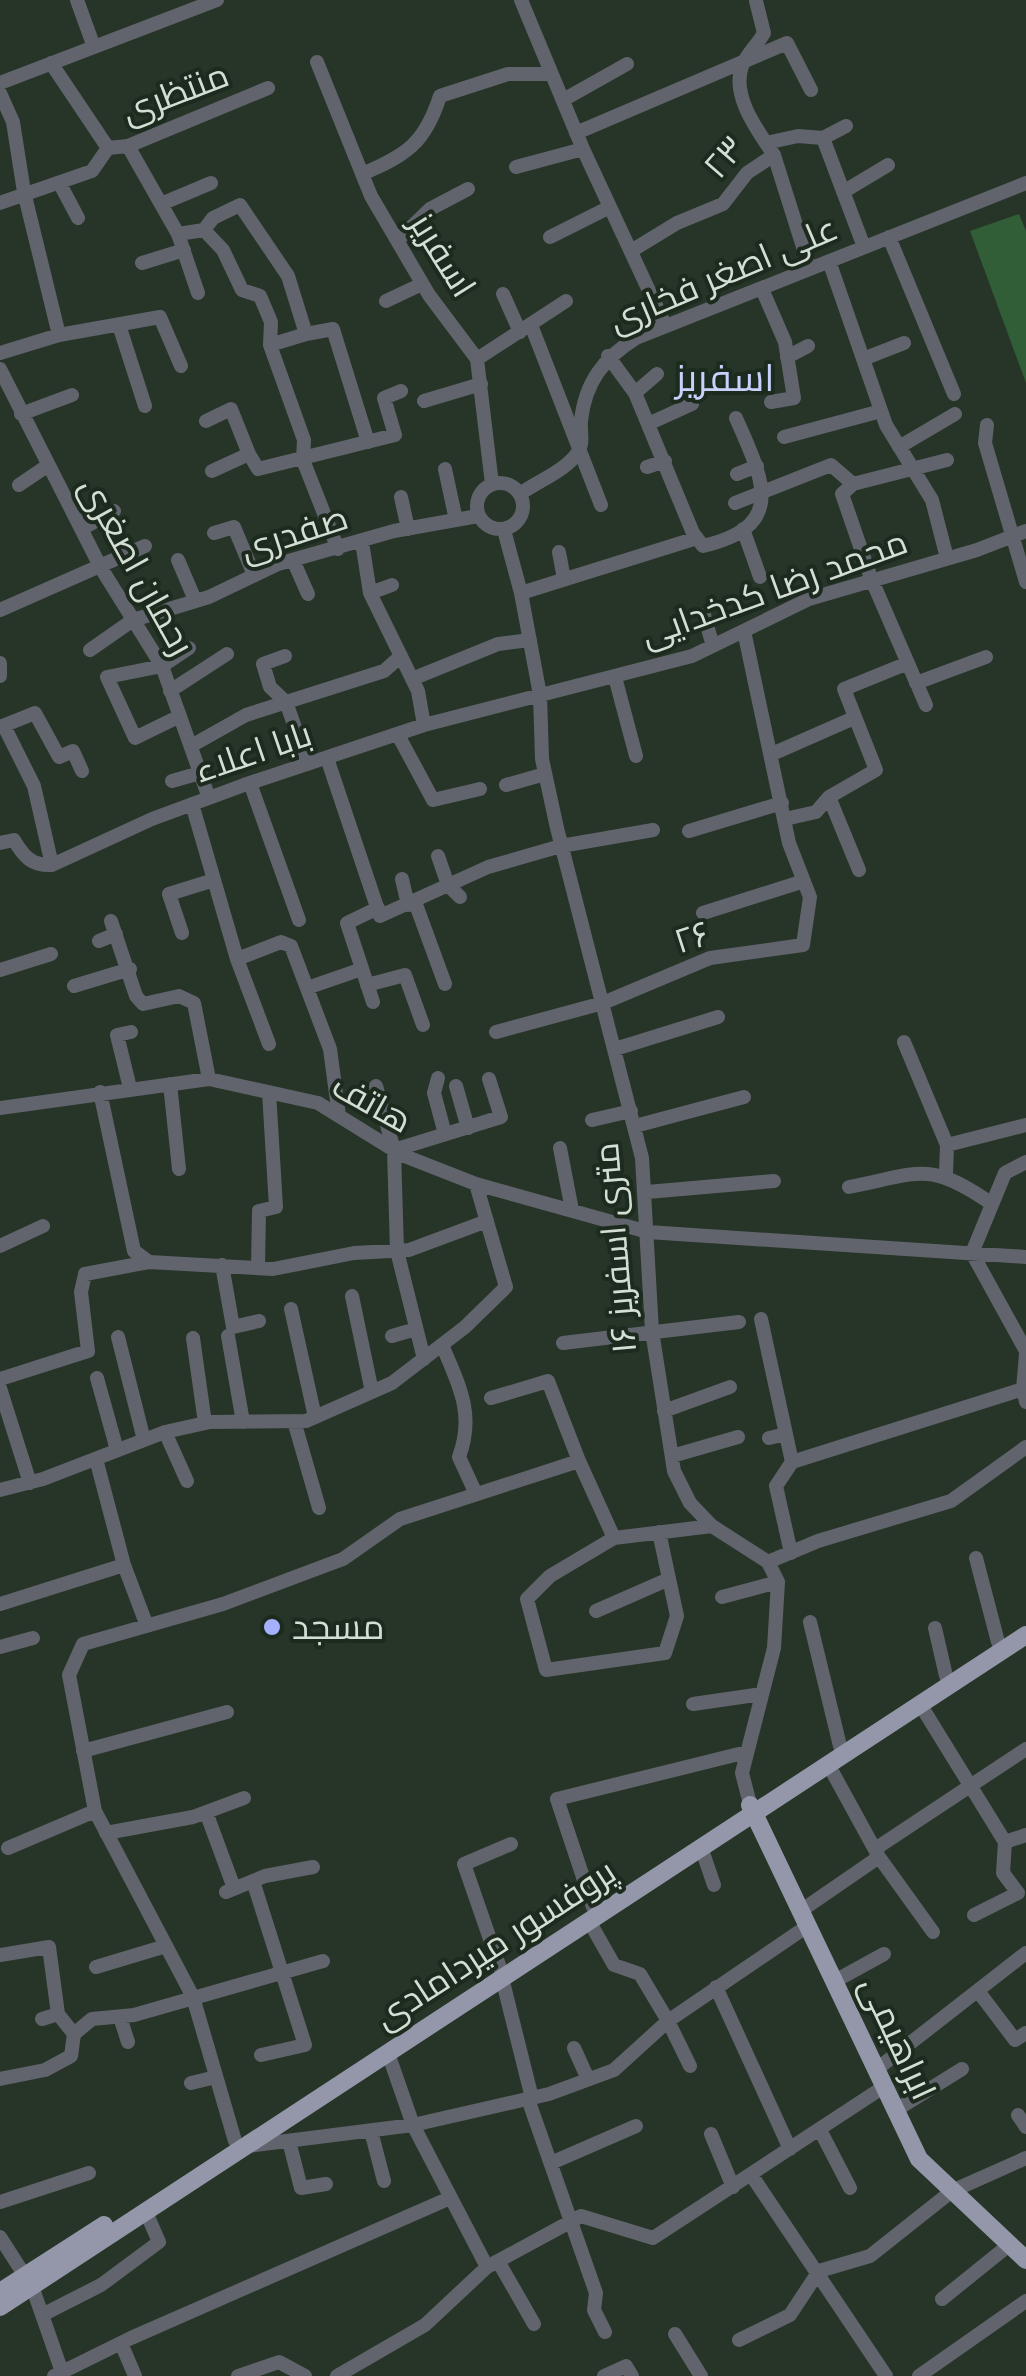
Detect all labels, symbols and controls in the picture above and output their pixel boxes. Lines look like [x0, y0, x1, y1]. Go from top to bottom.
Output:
street label: منتظری [115, 53, 235, 133]
street label: ۲۳ [694, 127, 754, 187]
street label: اسفریز [399, 203, 486, 305]
street label: علی اصغر فخاری [602, 206, 844, 342]
district label: اسفریز [674, 354, 774, 402]
street label: رحمان اصغری [70, 469, 204, 663]
street label: صفدری [235, 495, 353, 571]
street label: محمد رضا کدخدایی [635, 519, 913, 657]
street label: بابا اعلاء [189, 712, 317, 792]
street label: ۲۶ [668, 911, 716, 963]
street label: هاتف [324, 1063, 420, 1143]
street label: ۱۶ متری اسفریز [584, 1141, 646, 1355]
place label: مسجد [292, 1605, 384, 1649]
marker: مسجد [261, 1616, 283, 1638]
street label: پروفسور میردامادی [366, 1849, 625, 2039]
street label: ابراهیمی [850, 1969, 946, 2107]

